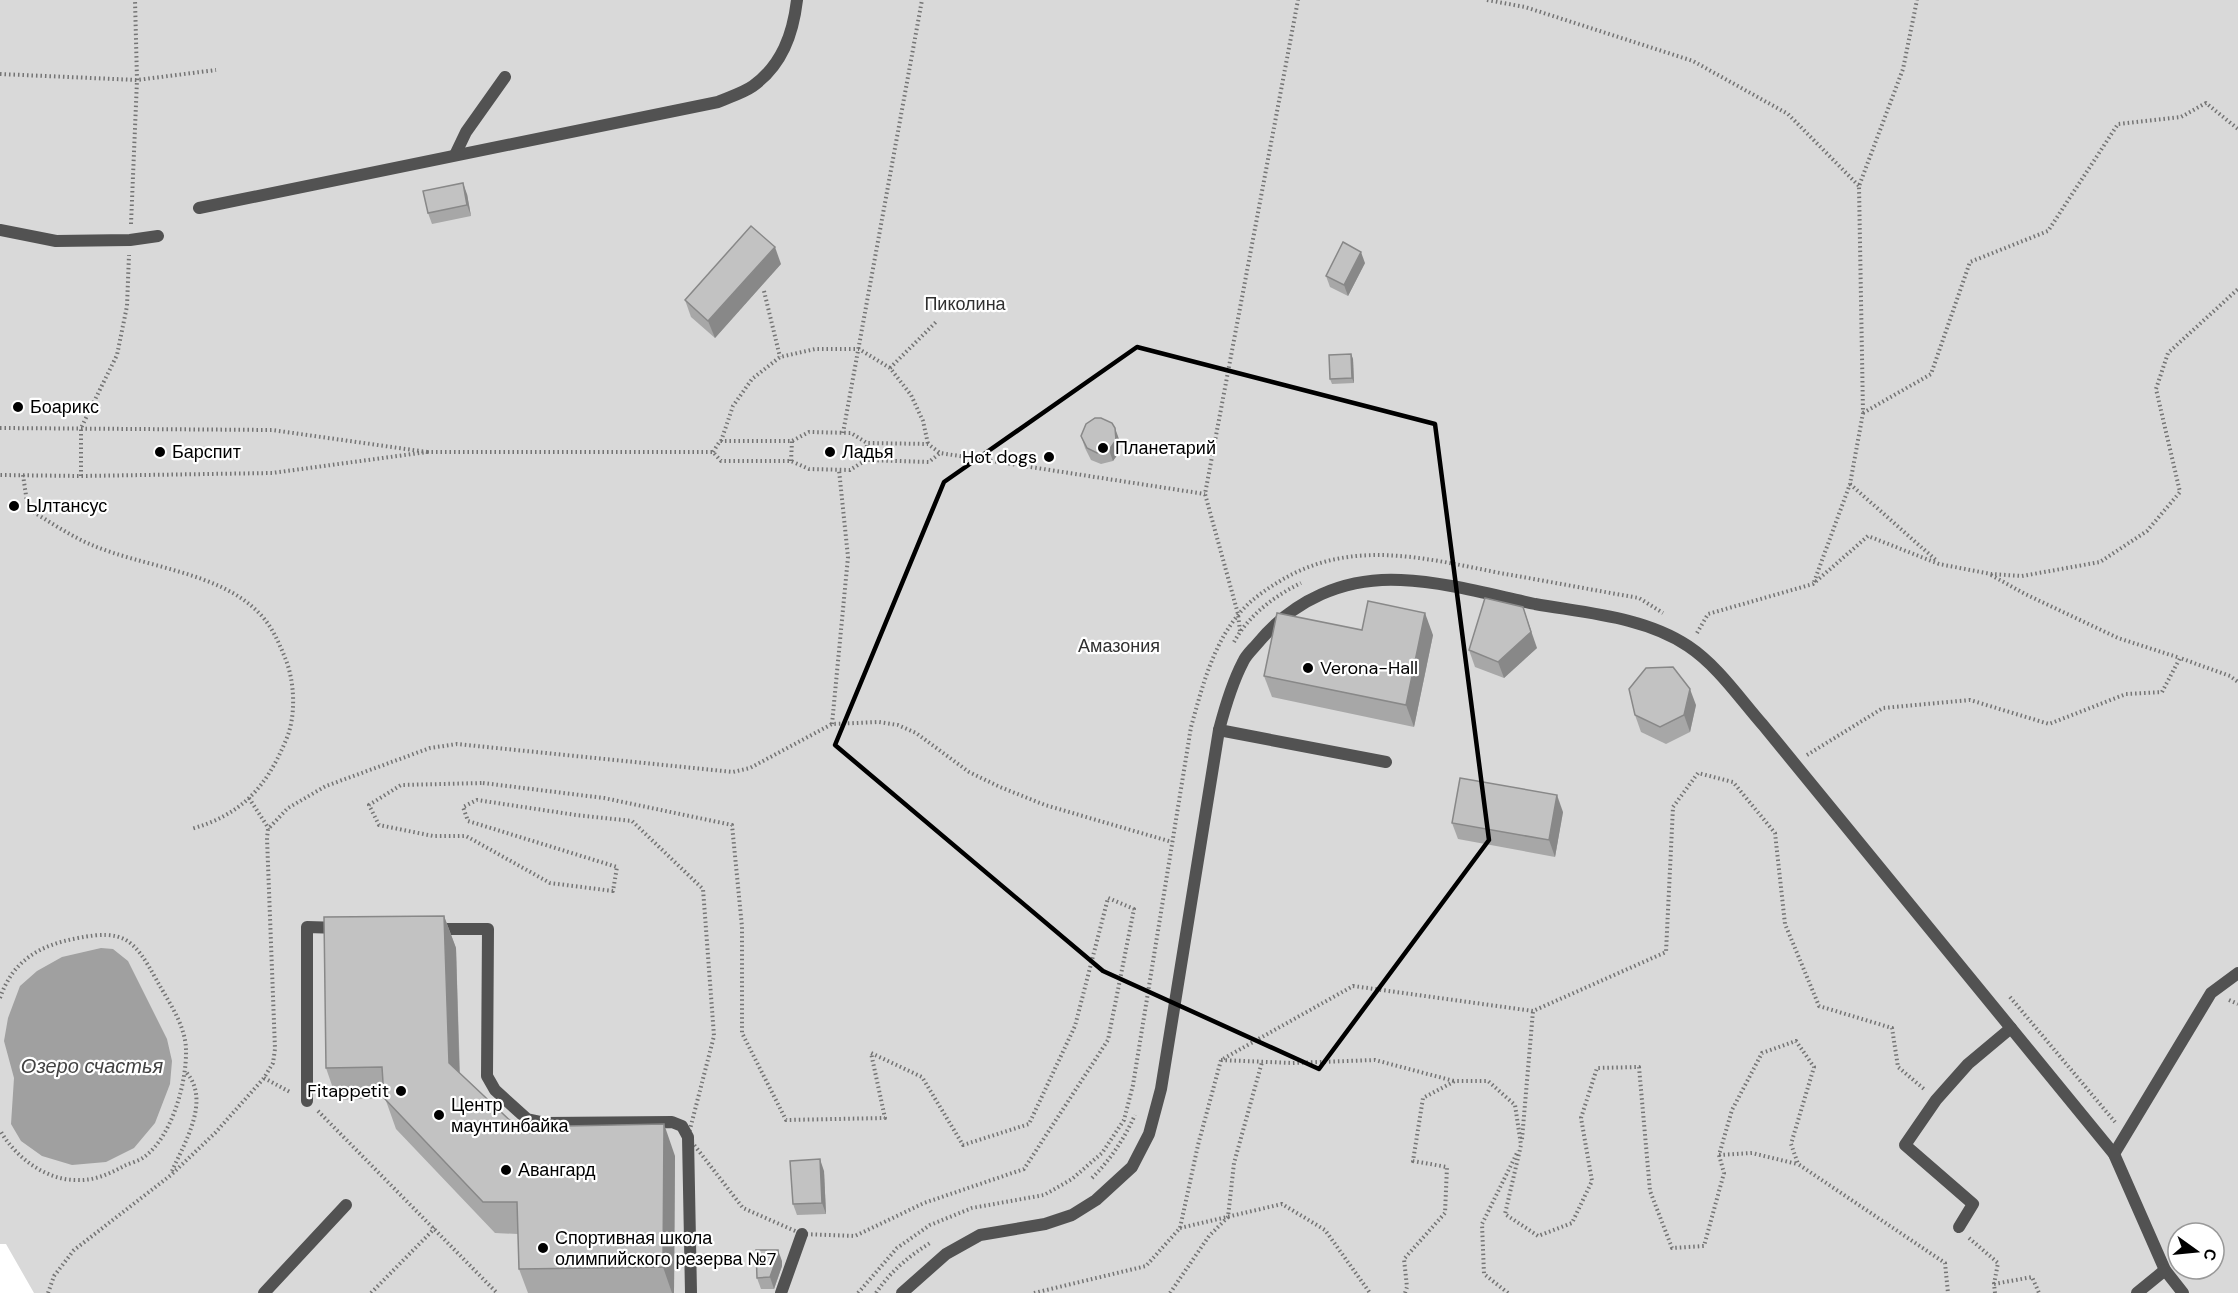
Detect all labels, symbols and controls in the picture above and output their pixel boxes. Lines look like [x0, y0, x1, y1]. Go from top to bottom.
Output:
park label: Пиколина [924, 292, 1007, 316]
place label: Боарикс [30, 395, 99, 419]
marker: Боарикс [11, 400, 25, 414]
place label: Планетарий [1115, 436, 1216, 460]
place label: Барспит [172, 440, 241, 464]
place label: Ладья [842, 440, 893, 464]
marker: Планетарий [1096, 441, 1110, 455]
marker: Барспит [153, 445, 167, 459]
marker: Ладья [823, 445, 837, 459]
place label: Hot dogs [962, 445, 1037, 469]
marker: Hot dogs [1042, 450, 1056, 464]
place label: Ылтансус [26, 494, 107, 518]
marker: Ылтансус [7, 499, 21, 513]
park label: Амазония [1078, 634, 1160, 658]
place label: Verona-Hall [1320, 656, 1418, 680]
marker: Verona-Hall [1301, 661, 1315, 675]
water label: Озеро счастья [21, 1053, 163, 1079]
place label: Fitappetit [307, 1079, 389, 1103]
marker: Fitappetit [394, 1084, 408, 1098]
place label: Центр маунтинбайка [451, 1093, 570, 1138]
marker: Центр маунтинбайка [432, 1108, 446, 1122]
place label: Авангард [518, 1158, 596, 1182]
marker: Авангард [499, 1163, 513, 1177]
north arrow [2166, 1221, 2226, 1281]
place label: Спортивная школа олимпийского резерва №7 [555, 1226, 776, 1271]
marker: Спортивная школа олимпийского резерва №7 [536, 1241, 550, 1255]
text: С [2198, 1246, 2222, 1263]

